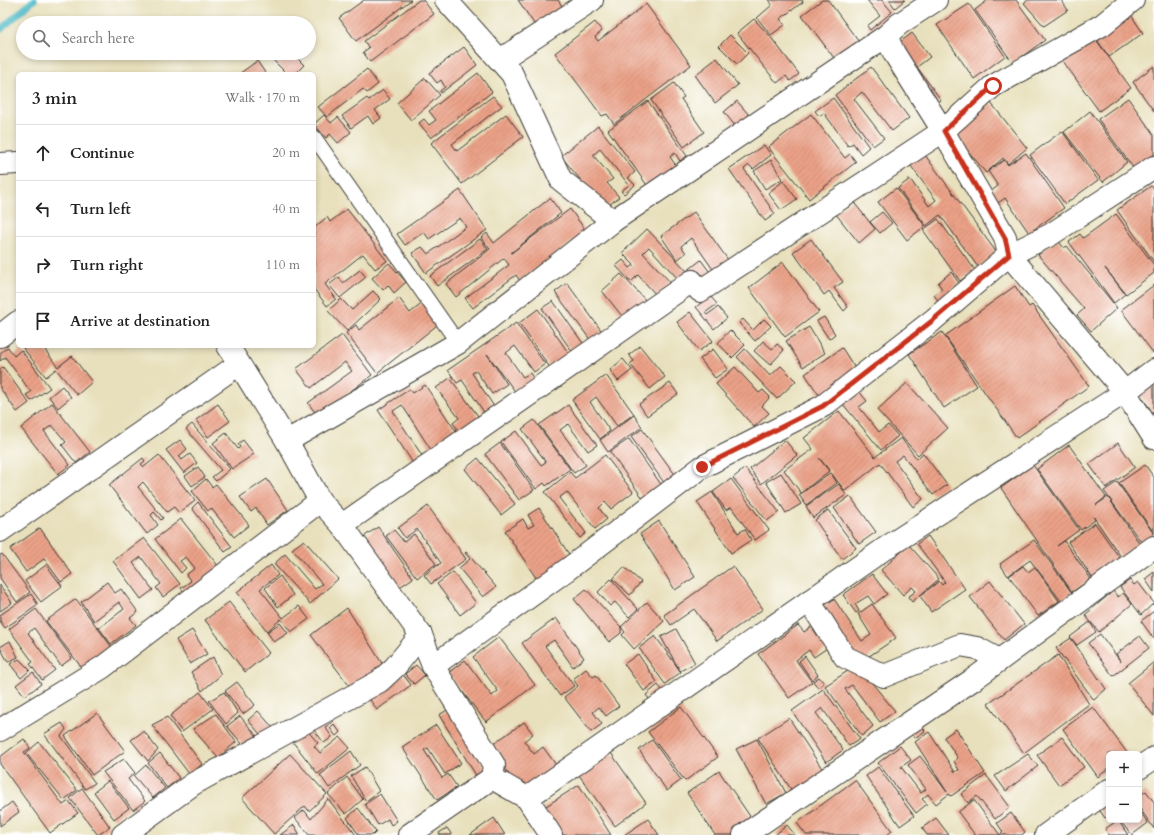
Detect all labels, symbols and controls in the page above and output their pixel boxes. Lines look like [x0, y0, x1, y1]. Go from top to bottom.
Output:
search box [16, 16, 316, 60]
icon: search [30, 27, 52, 49]
text: Search here [62, 28, 135, 48]
route start [984, 77, 1002, 95]
text: 3 min [32, 87, 77, 110]
text: Walk · 170 m [225, 89, 300, 107]
icon: ahead [32, 142, 54, 164]
text: Continue [70, 143, 135, 163]
text: 20 m [272, 144, 300, 162]
icon: left [32, 198, 54, 220]
text: Turn left [70, 199, 131, 219]
text: 40 m [272, 200, 300, 218]
icon: right [32, 254, 54, 276]
text: Turn right [70, 255, 143, 275]
text: 110 m [266, 256, 300, 274]
icon: arrive [32, 310, 54, 332]
text: Arrive at destination [70, 311, 210, 331]
route end [693, 458, 711, 476]
map controls [1106, 751, 1142, 823]
button: + [1106, 751, 1142, 787]
button: − [1106, 787, 1142, 823]

